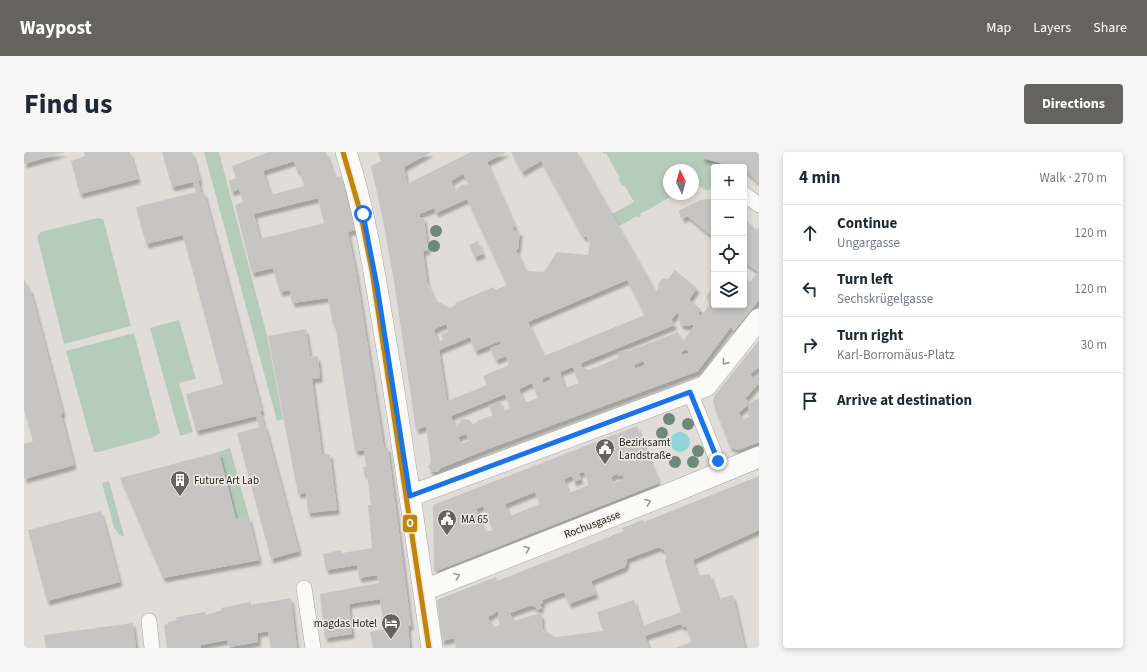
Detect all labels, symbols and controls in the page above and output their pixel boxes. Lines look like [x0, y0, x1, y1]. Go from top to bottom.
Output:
text: Waypost [20, 15, 92, 42]
text: Map [986, 18, 1011, 38]
text: Layers [1033, 18, 1071, 38]
text: Share [1093, 18, 1127, 38]
text: Find us [24, 84, 112, 124]
button: Directions [1024, 84, 1123, 124]
north arrow [663, 164, 699, 200]
map controls [711, 164, 747, 308]
button: + [711, 164, 747, 200]
text: 4 min [799, 166, 840, 190]
text: Walk · 270 m [1039, 169, 1107, 187]
button: − [711, 200, 747, 236]
route start [354, 205, 372, 223]
text: Continue [837, 213, 897, 234]
icon: ahead [799, 222, 821, 244]
text: 120 m [1074, 224, 1107, 242]
text: Ungargasse [837, 234, 900, 252]
button: locate [711, 236, 747, 272]
text: Turn left [837, 269, 893, 290]
button: layers [711, 272, 747, 308]
icon: left [799, 278, 821, 300]
text: 120 m [1074, 280, 1107, 298]
text: Sechskrügelgasse [837, 290, 933, 308]
text: Turn right [837, 325, 903, 346]
icon: right [799, 334, 821, 356]
text: 30 m [1081, 336, 1107, 354]
text: Karl-Borromäus-Platz [837, 346, 955, 364]
one-way arrow [723, 357, 730, 364]
icon: arrive [799, 390, 821, 412]
text: Arrive at destination [837, 390, 972, 411]
place label: Bezirksamt Landstraße [619, 435, 672, 463]
public building icon: Bezirksamt Landstraße [594, 437, 616, 465]
route end [709, 452, 727, 470]
building icon: Future Art Lab [169, 469, 191, 497]
place label: Future Art Lab [194, 473, 259, 488]
one-way arrow [645, 498, 652, 506]
street label: Rochusgasse [562, 507, 623, 542]
public building icon: MA 65 [436, 508, 458, 536]
place label: MA 65 [461, 512, 488, 527]
line badge: O [402, 514, 418, 533]
text: O [406, 516, 414, 531]
one-way arrow [522, 546, 530, 554]
one-way arrow [454, 573, 461, 581]
hotel icon: magdas Hotel [380, 612, 402, 640]
place label: magdas Hotel [314, 616, 377, 631]

